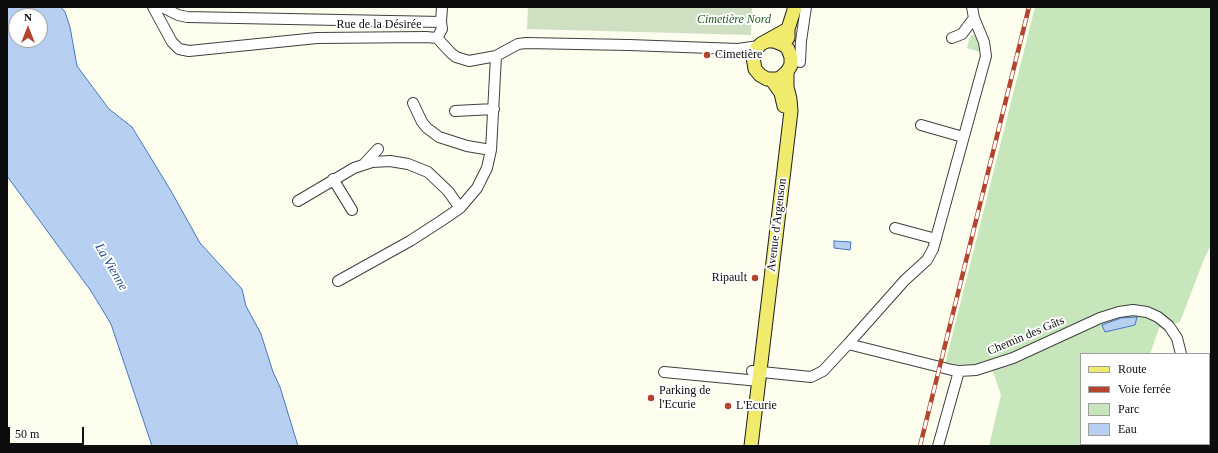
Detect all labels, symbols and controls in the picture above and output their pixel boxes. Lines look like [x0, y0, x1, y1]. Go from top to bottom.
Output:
north arrow [8, 8, 48, 48]
text: N [24, 11, 32, 23]
park label: Cimetière Nord [697, 13, 771, 27]
street label: Rue de la Désirée [337, 18, 421, 32]
place label: Cimetière [715, 48, 762, 62]
marker: Cimetière [702, 50, 712, 60]
street label: Avenue d'Argenson [764, 177, 790, 273]
water label: La Vienne [91, 241, 131, 293]
place label: Ripault [712, 271, 747, 285]
marker: Ripault [750, 273, 760, 283]
street label: Chemin des Gâts [985, 313, 1067, 359]
legend [1080, 353, 1210, 445]
text: Route [1118, 362, 1147, 376]
text: Voie ferrée [1118, 382, 1171, 396]
place label: Parking de l'Ecurie [659, 384, 711, 412]
marker: Parking de l'Ecurie [646, 393, 656, 403]
place label: L'Ecurie [736, 399, 777, 413]
marker: L'Ecurie [723, 401, 733, 411]
text: Parc [1118, 402, 1139, 416]
scale bar [10, 419, 86, 445]
text: Eau [1118, 422, 1137, 436]
text: 50 m [15, 427, 39, 441]

